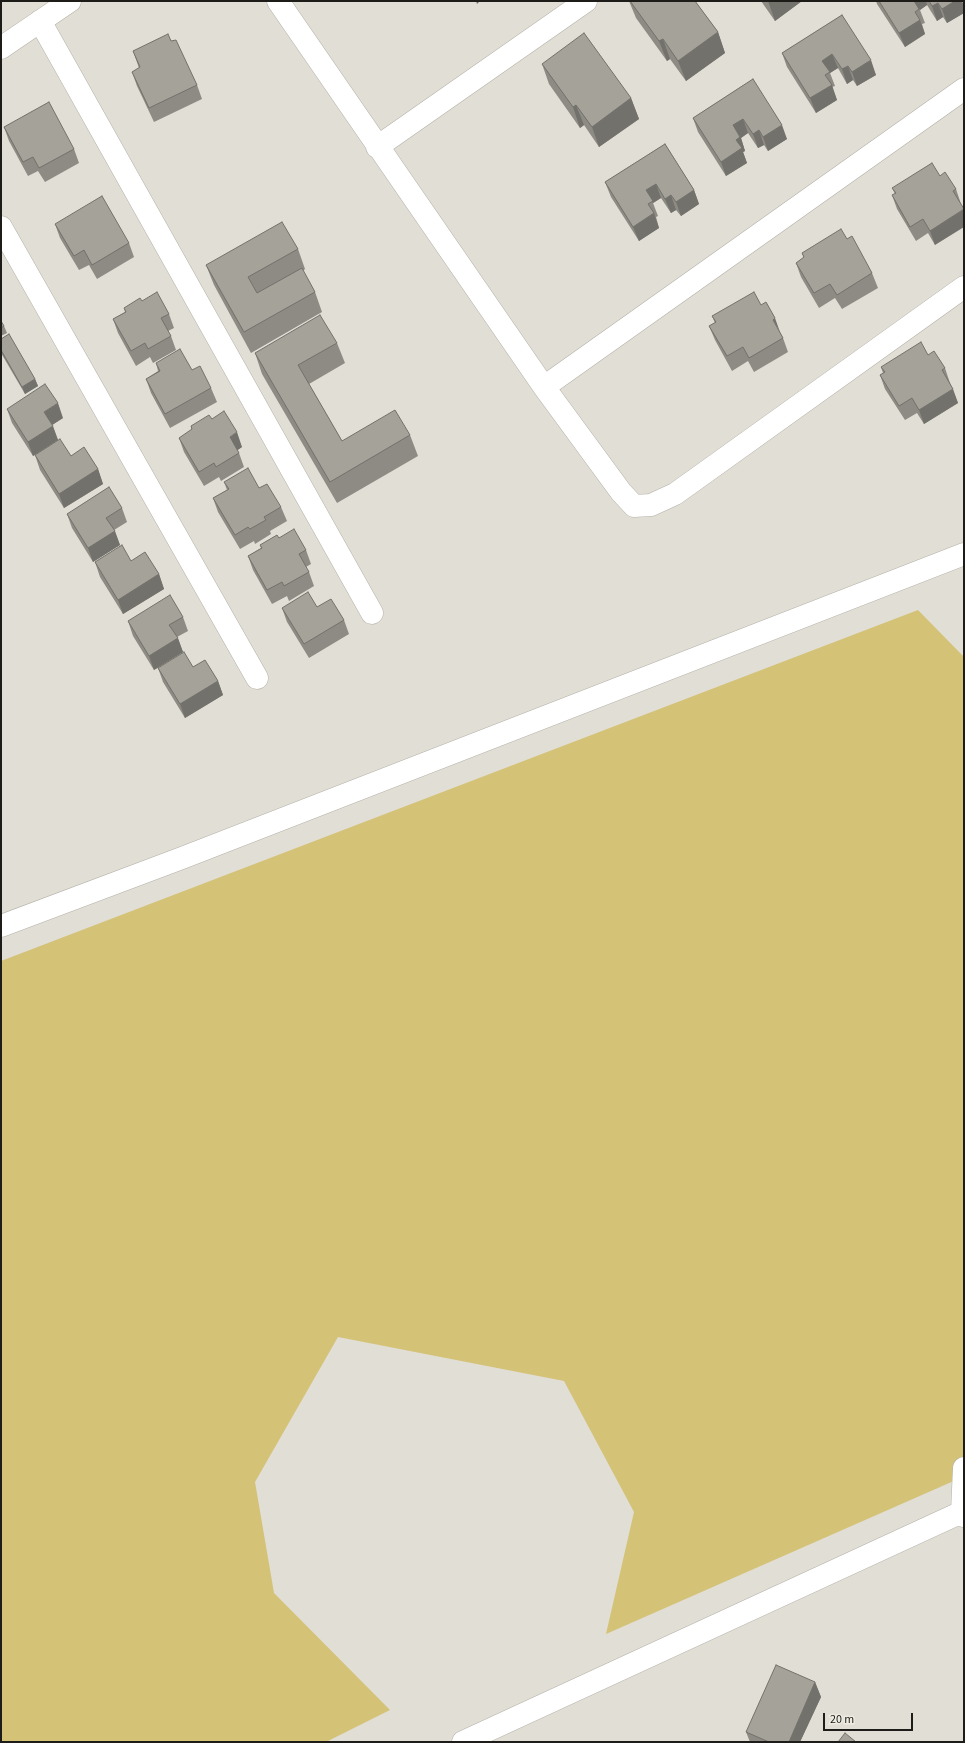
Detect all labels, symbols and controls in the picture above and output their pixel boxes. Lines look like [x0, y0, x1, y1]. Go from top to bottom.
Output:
scale bar [825, 1705, 915, 1731]
text: 20 m [830, 1711, 854, 1728]

